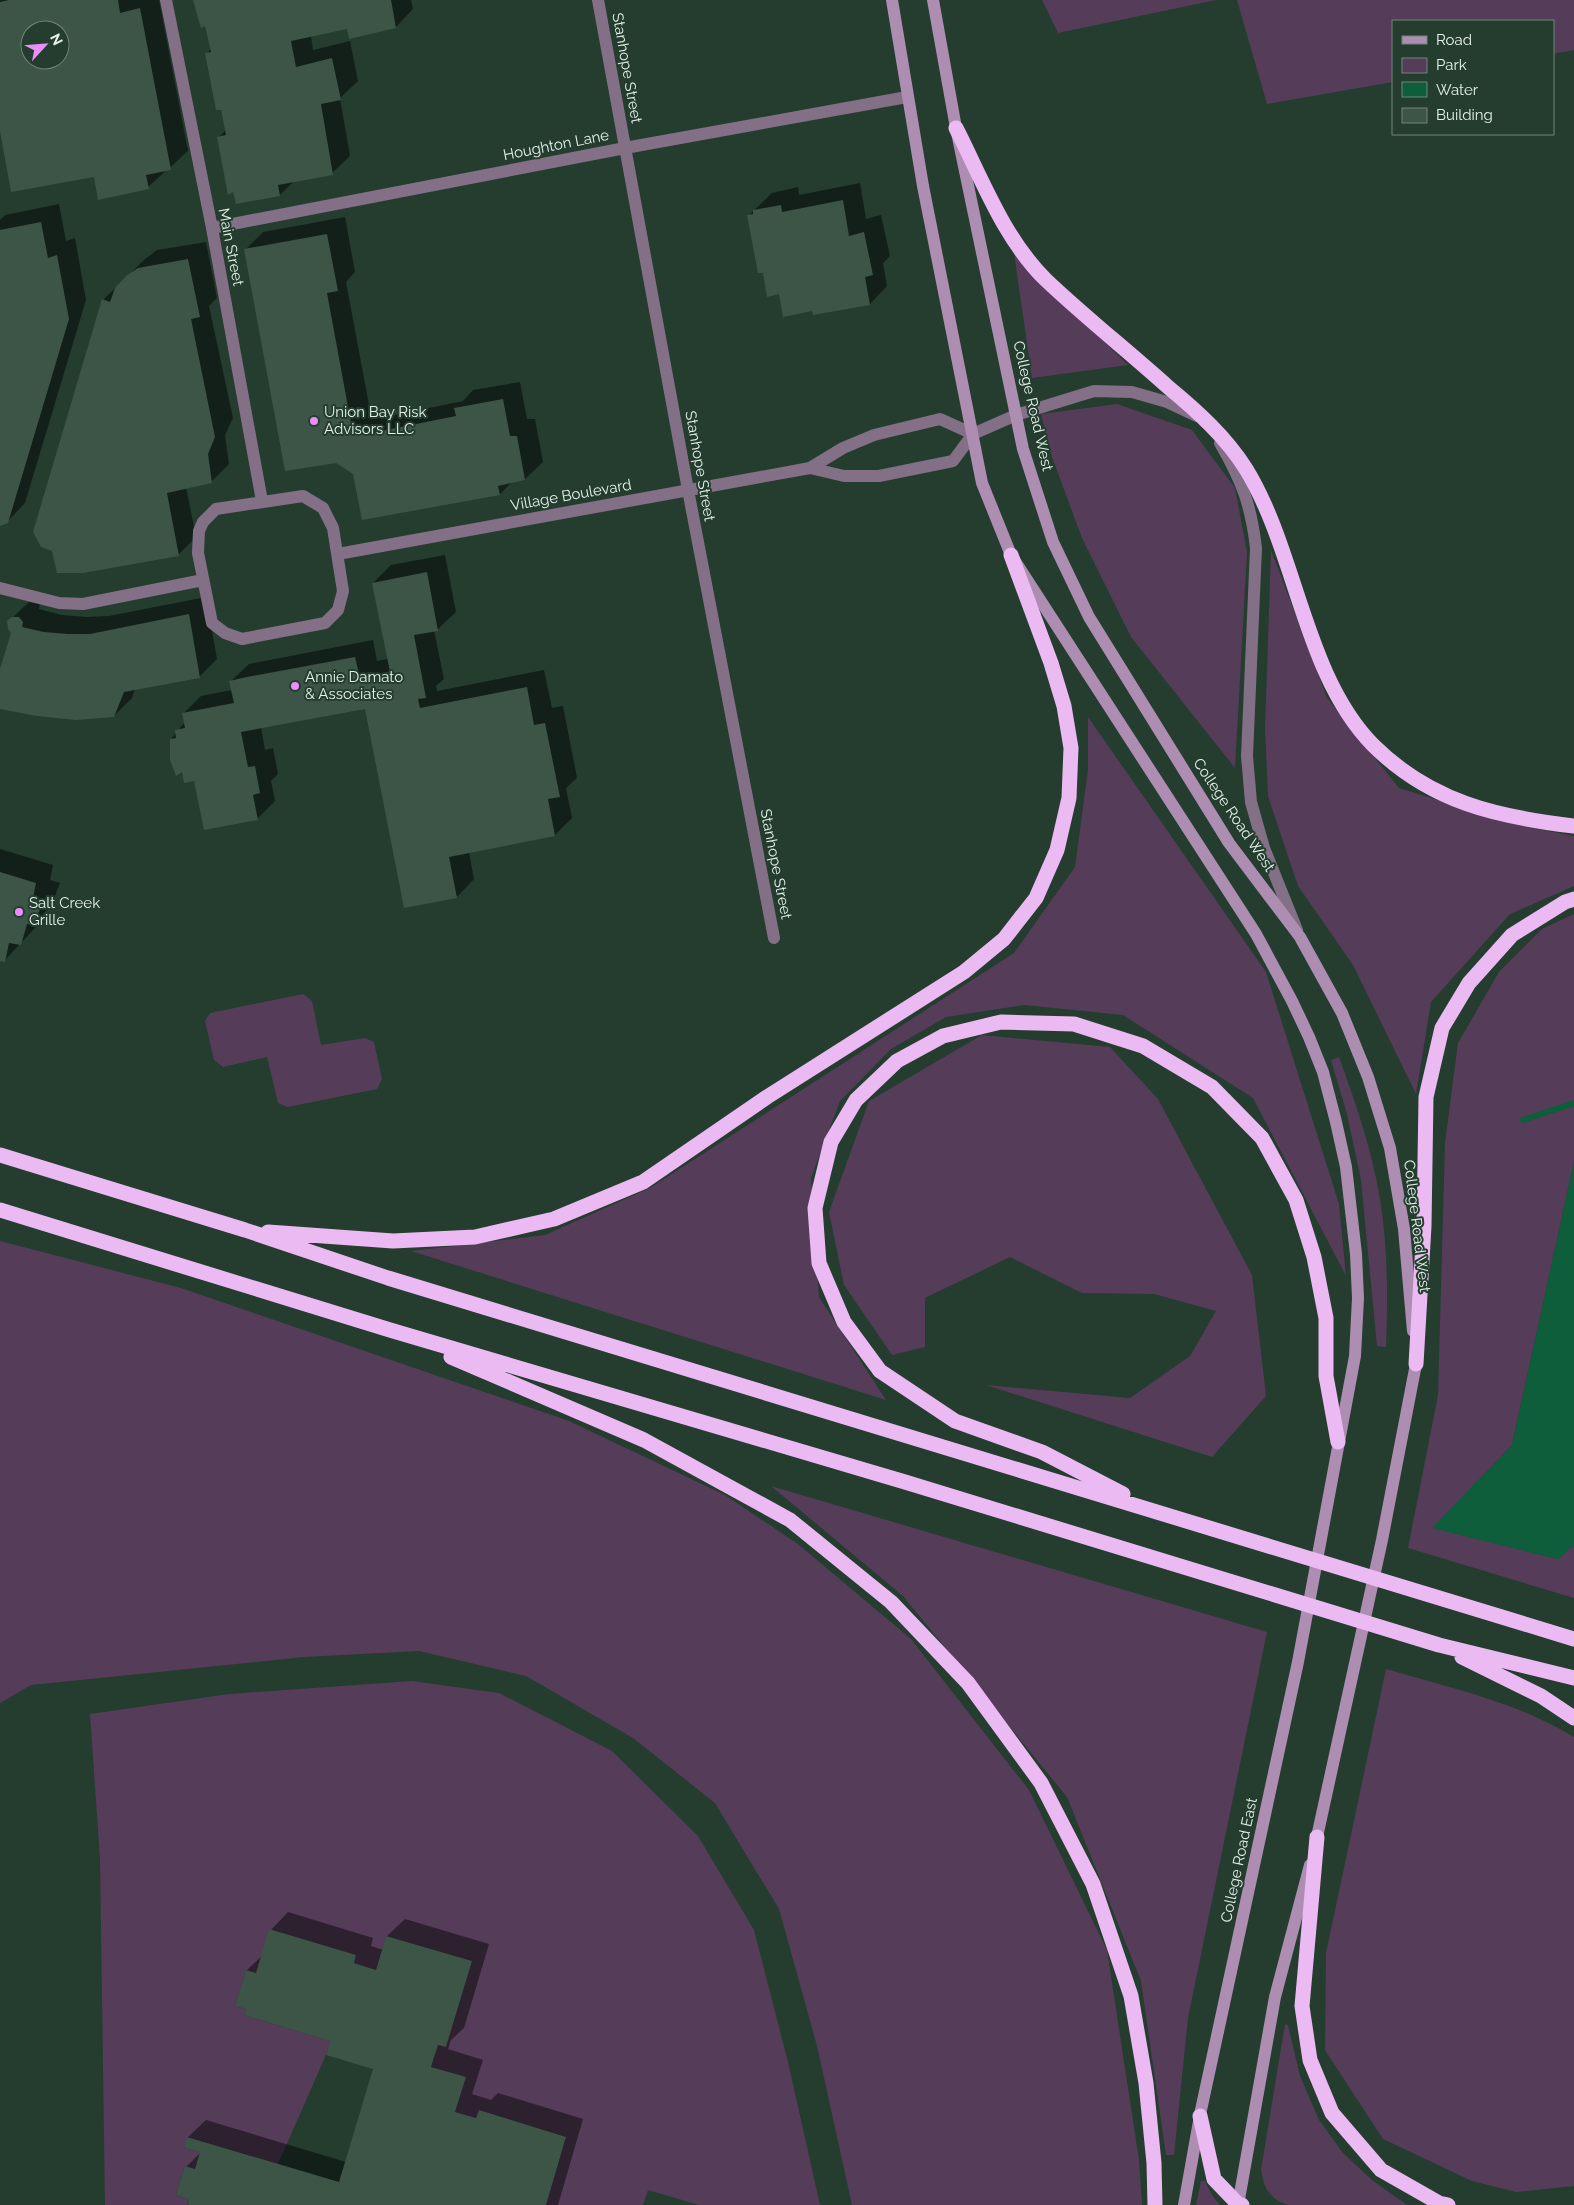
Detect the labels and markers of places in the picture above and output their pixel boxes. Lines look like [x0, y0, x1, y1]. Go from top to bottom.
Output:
place label: Union Bay Risk Advisors LLC [324, 403, 426, 438]
marker: Union Bay Risk Advisors LLC [308, 415, 320, 427]
place label: Annie Damato & Associates [305, 668, 403, 703]
marker: Annie Damato & Associates [289, 680, 301, 692]
place label: Salt Creek Grille [29, 894, 100, 929]
marker: Salt Creek Grille [13, 906, 25, 918]

